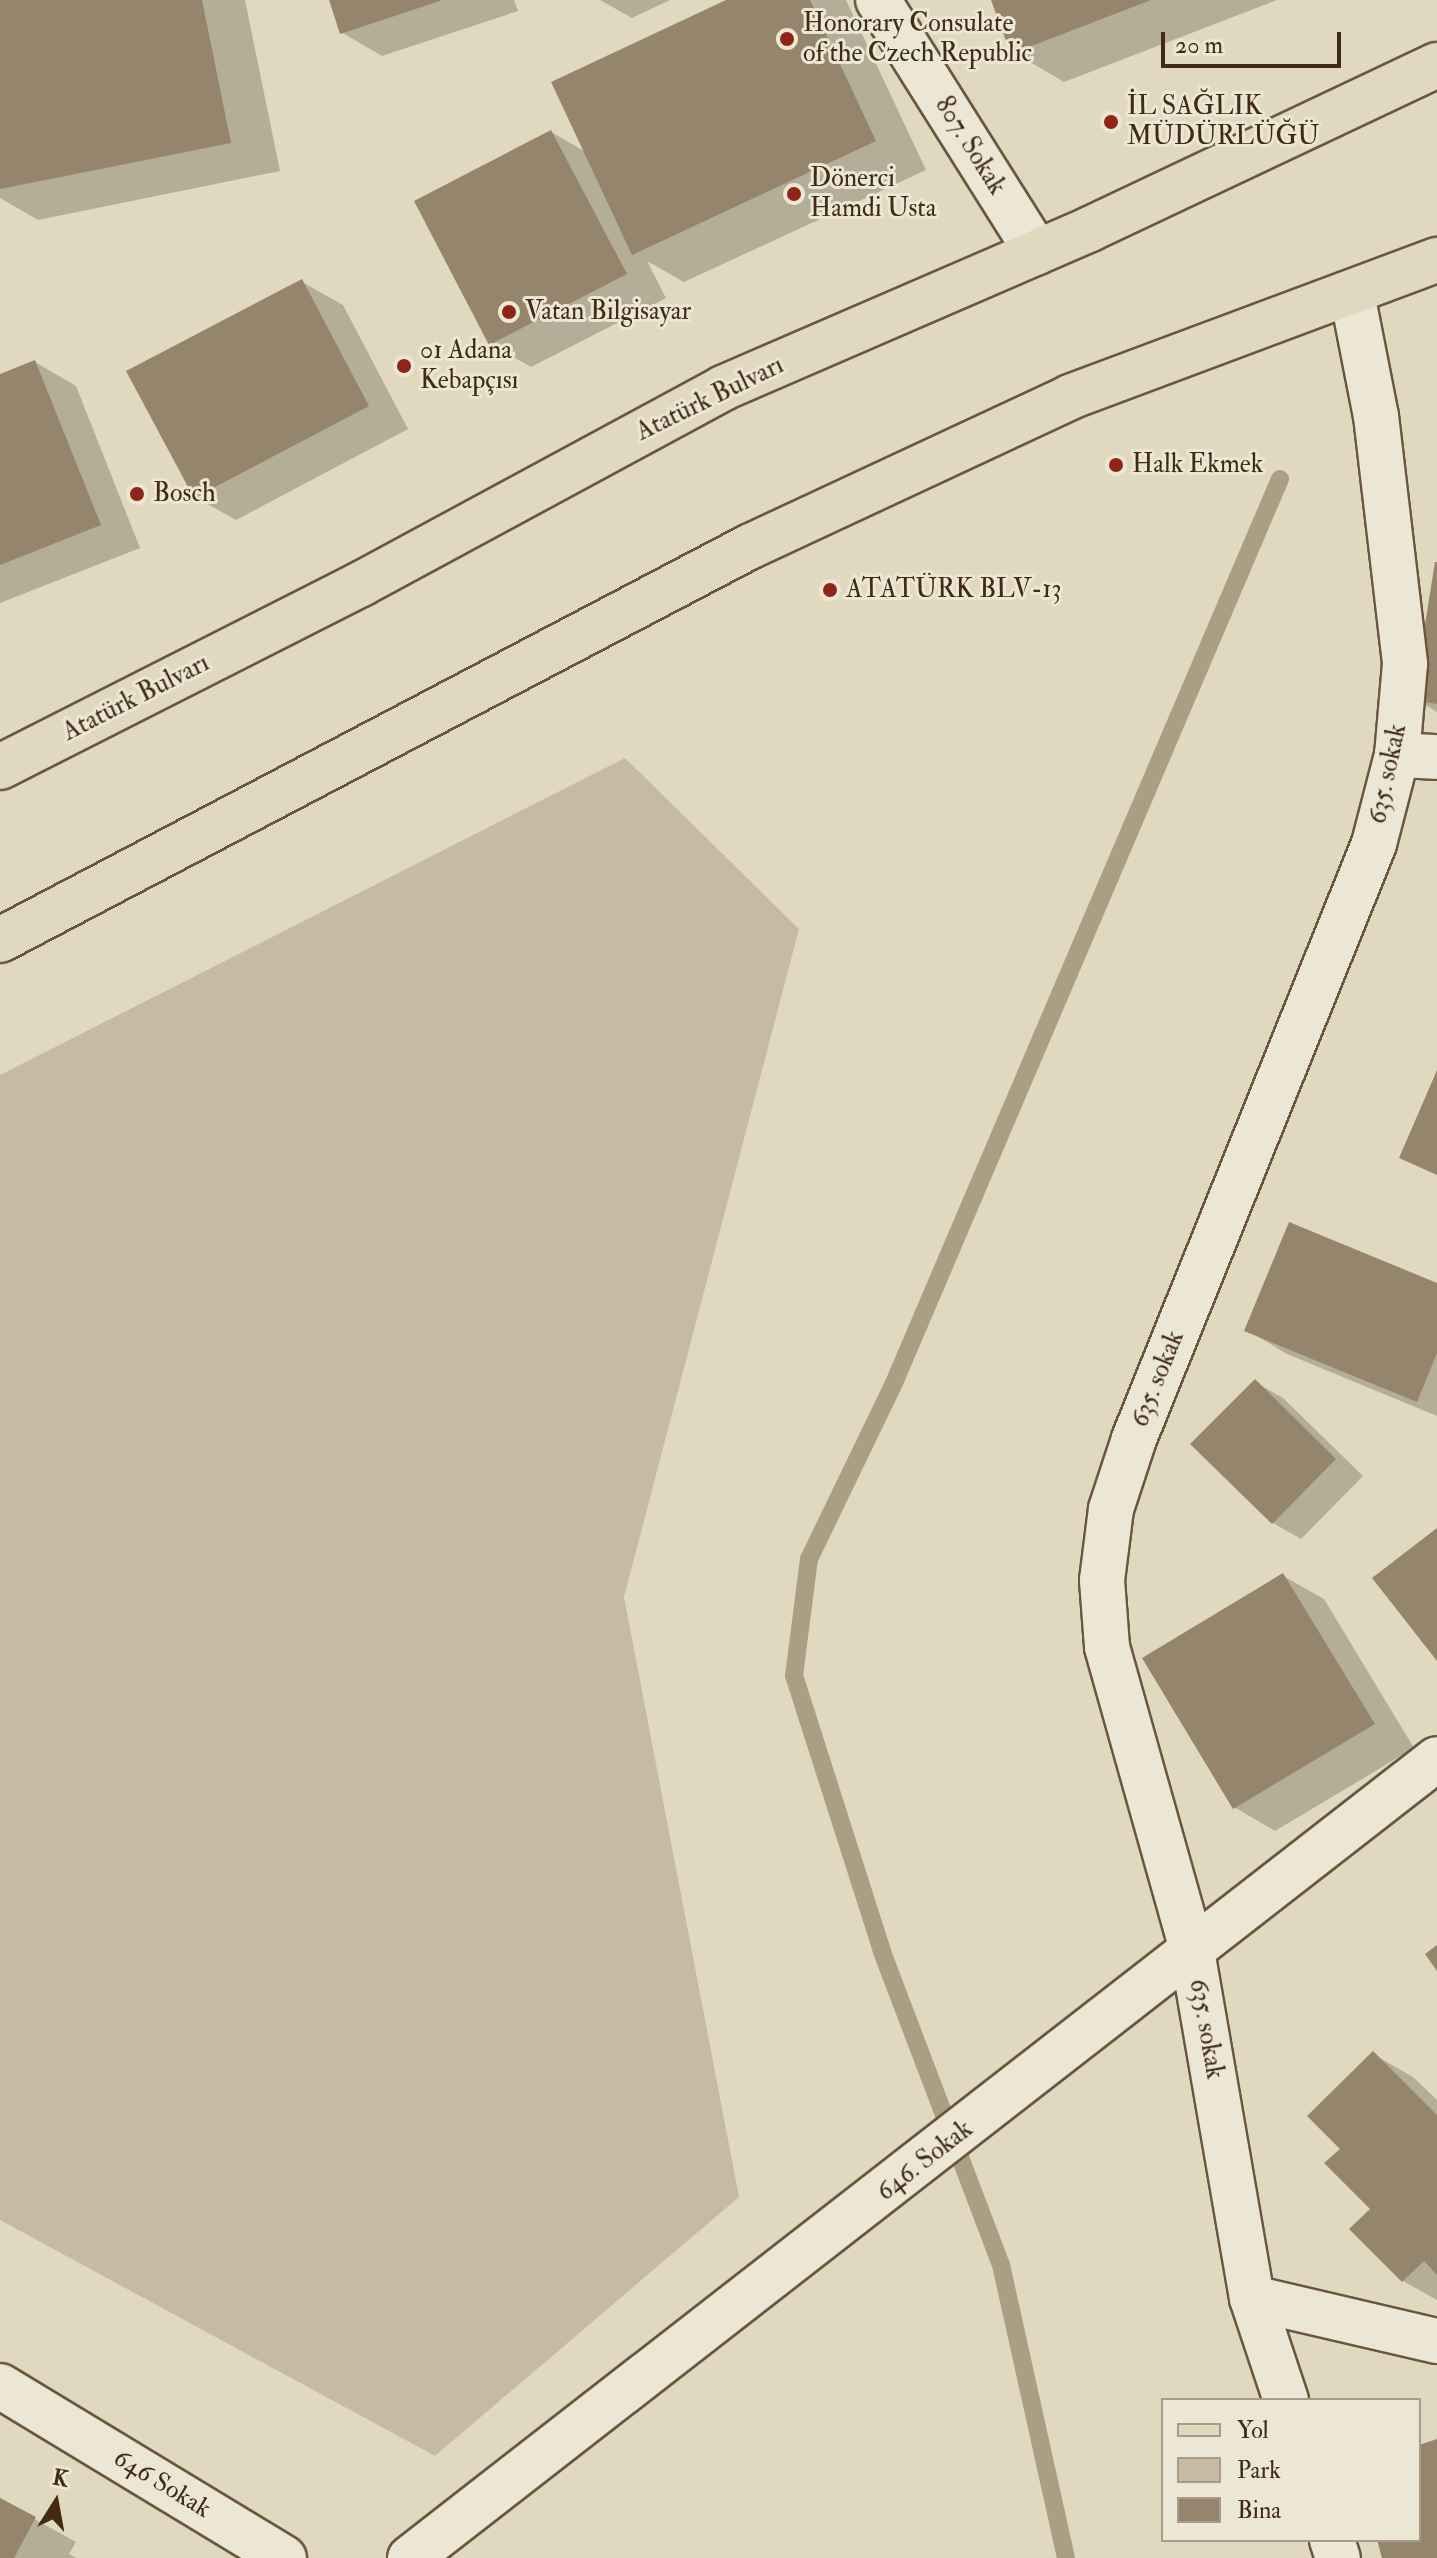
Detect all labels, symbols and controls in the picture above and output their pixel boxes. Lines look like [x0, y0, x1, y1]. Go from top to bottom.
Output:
place label: Honorary Consulate of the Czech Republic [803, 8, 1032, 70]
scale bar [1165, 16, 1345, 66]
marker: Honorary Consulate of the Czech Republic [778, 30, 796, 48]
text: 20 m [1175, 30, 1223, 61]
street label: 807. Sokak [928, 91, 1012, 201]
place label: İL SAĞLIK MÜDÜRLÜĞÜ [1127, 91, 1319, 152]
marker: İL SAĞLIK MÜDÜRLÜĞÜ [1102, 113, 1120, 131]
place label: Dönerci Hamdi Usta [810, 163, 936, 224]
marker: Dönerci Hamdi Usta [785, 185, 803, 203]
place label: Vatan Bilgisayar [525, 296, 691, 328]
marker: Vatan Bilgisayar [500, 303, 518, 321]
place label: 01 Adana Kebapçısı [420, 335, 519, 396]
street label: Atatürk Bulvarı [631, 350, 789, 448]
marker: 01 Adana Kebapçısı [395, 357, 413, 375]
place label: Halk Ekmek [1132, 449, 1263, 481]
marker: Halk Ekmek [1107, 456, 1125, 474]
place label: Bosch [153, 478, 216, 510]
marker: Bosch [128, 485, 146, 503]
place label: ATATÜRK BLV-13 [846, 574, 1061, 606]
marker: ATATÜRK BLV-13 [821, 581, 839, 599]
street label: Atatürk Bulvarı [57, 648, 215, 748]
street label: 635. sokak [1362, 721, 1414, 827]
street label: 635. sokak [1125, 1326, 1191, 1432]
street label: 635. sokak [1182, 1976, 1230, 2082]
street label: 646. Sokak [871, 2114, 979, 2208]
legend [1161, 2398, 1421, 2542]
text: Yol [1237, 2415, 1269, 2446]
street label: 646 Sokak [108, 2443, 216, 2525]
text: Park [1237, 2455, 1281, 2486]
north arrow [16, 2462, 96, 2542]
text: K [50, 2463, 71, 2494]
text: Bina [1237, 2495, 1281, 2526]

